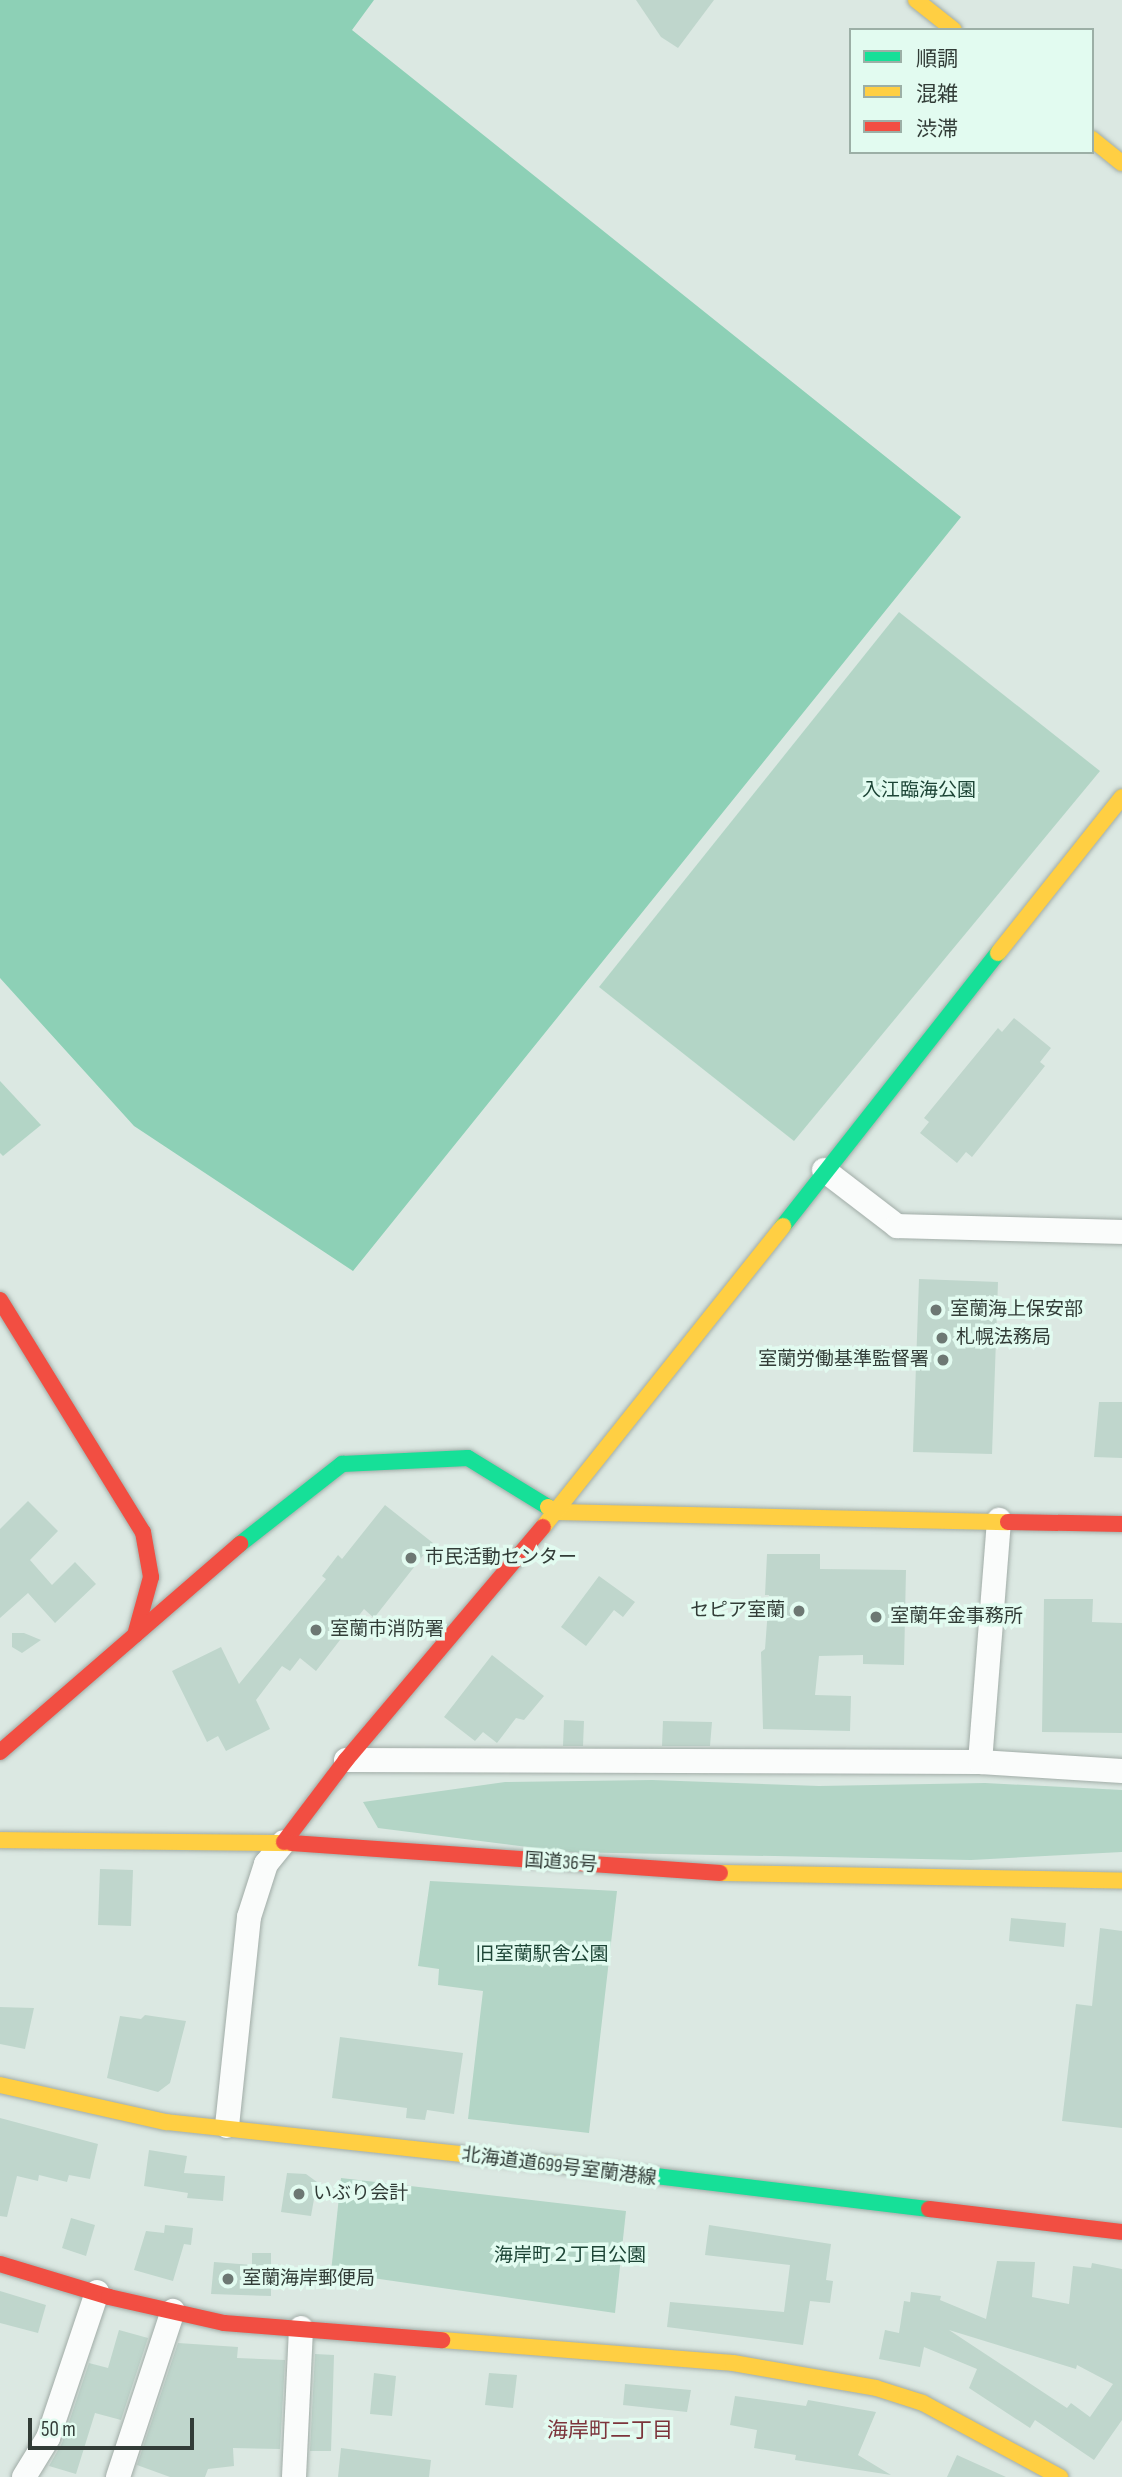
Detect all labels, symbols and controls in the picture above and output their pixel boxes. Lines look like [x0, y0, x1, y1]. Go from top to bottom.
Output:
legend [849, 28, 1094, 154]
text: 順調 [916, 47, 958, 72]
text: 混雑 [916, 82, 958, 107]
text: 渋滞 [916, 117, 958, 142]
park label: 入江臨海公園 [862, 780, 976, 802]
place label: 室蘭海上保安部 [950, 1299, 1083, 1321]
marker: 室蘭海上保安部 [928, 1302, 944, 1318]
place label: 札幌法務局 [956, 1327, 1051, 1349]
marker: 札幌法務局 [934, 1330, 950, 1346]
place label: 室蘭労働基準監督署 [758, 1349, 929, 1371]
marker: 室蘭労働基準監督署 [935, 1352, 951, 1368]
place label: 市民活動センター [425, 1547, 577, 1569]
marker: 市民活動センター [403, 1550, 419, 1566]
place label: セピア室蘭 [690, 1600, 785, 1622]
marker: セピア室蘭 [791, 1603, 807, 1619]
place label: 室蘭年金事務所 [890, 1606, 1023, 1628]
marker: 室蘭年金事務所 [868, 1609, 884, 1625]
place label: 室蘭市消防署 [330, 1619, 444, 1641]
marker: 室蘭市消防署 [308, 1622, 324, 1638]
street label: 国道36号 [524, 1849, 598, 1877]
park label: 旧室蘭駅舎公園 [476, 1944, 608, 1966]
street label: 北海道道699号室蘭港線 [460, 2144, 658, 2190]
place label: いぶり会計 [313, 2183, 408, 2205]
marker: いぶり会計 [291, 2186, 307, 2202]
park label: 海岸町２丁目公園 [494, 2245, 646, 2267]
place label: 室蘭海岸郵便局 [242, 2268, 375, 2290]
marker: 室蘭海岸郵便局 [220, 2271, 236, 2287]
scale bar [32, 2404, 198, 2448]
text: 50 m [41, 2417, 76, 2442]
district label: 海岸町二丁目 [547, 2418, 673, 2444]

